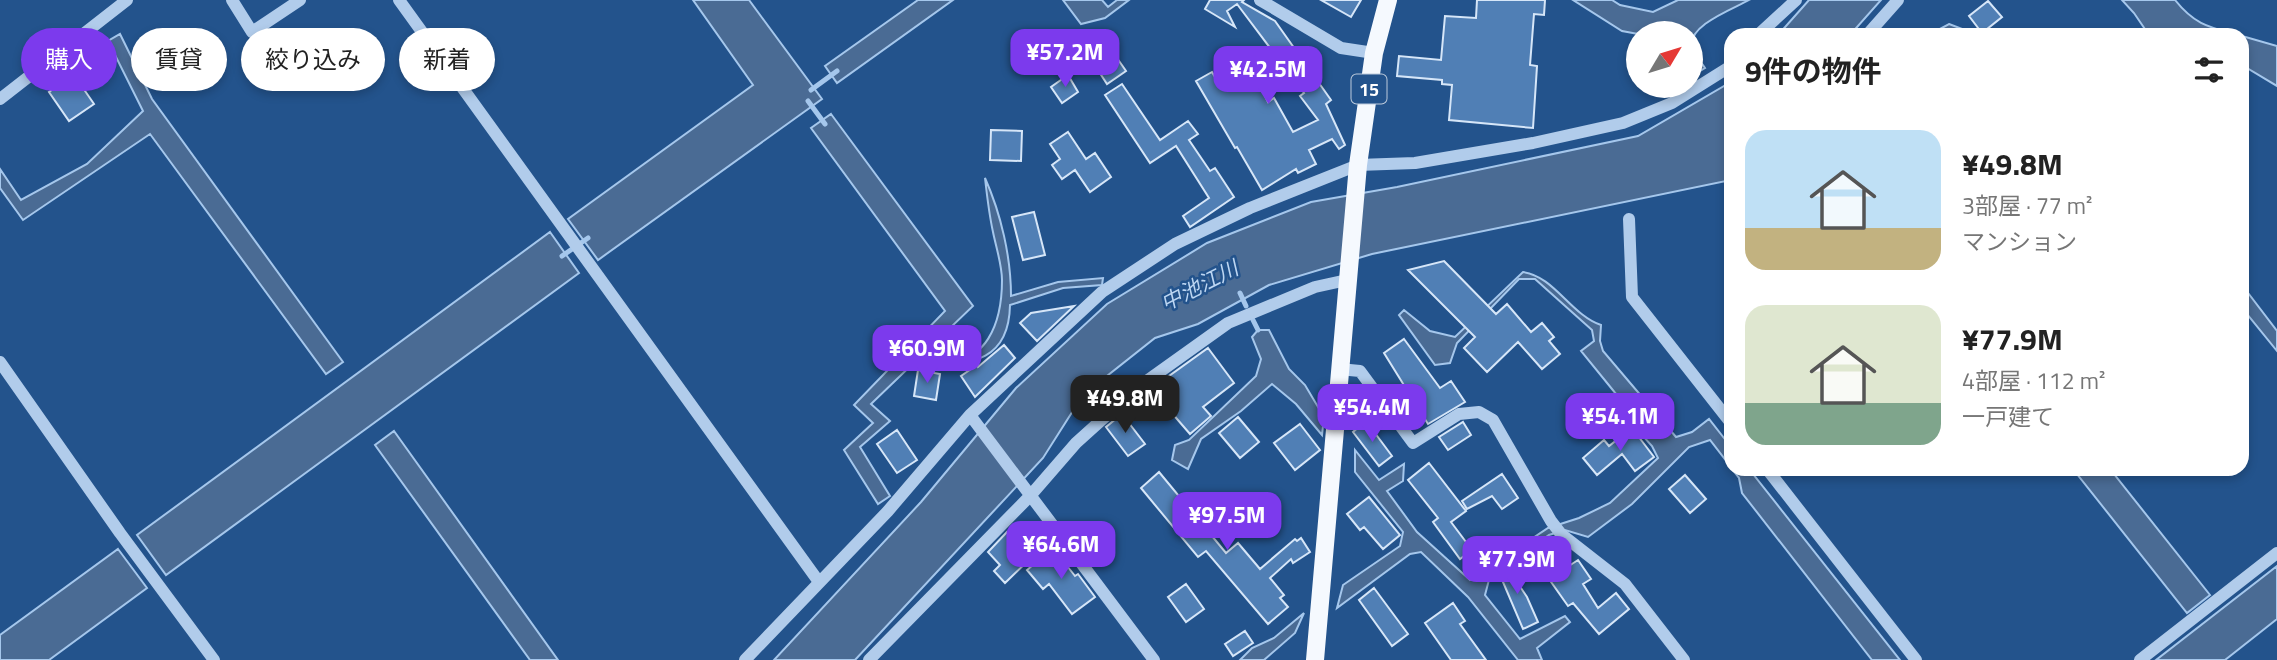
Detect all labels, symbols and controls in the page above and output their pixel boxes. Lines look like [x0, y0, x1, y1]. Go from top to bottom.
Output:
north arrow [1626, 21, 1703, 98]
map controls [1626, 21, 1703, 98]
chip: 購入 [21, 28, 117, 91]
chip: 賃貸 [131, 28, 227, 91]
chip: 絞り込み [241, 28, 385, 91]
chip: 新着 [399, 28, 495, 91]
pin: ¥57.2M [1008, 29, 1122, 89]
text: ¥57.2M [1026, 34, 1104, 69]
pin: ¥42.5M [1211, 46, 1325, 106]
text: 9件の物件 [1745, 48, 1882, 94]
text: ¥42.5M [1229, 51, 1307, 86]
icon: filters [2190, 51, 2228, 89]
road number: 15 [1352, 74, 1386, 104]
text: ¥49.8M [1962, 141, 2063, 187]
icon: home [1801, 158, 1885, 242]
text: 3部屋 · 77 m² [1962, 188, 2092, 223]
text: マンション [1962, 224, 2077, 259]
water label: 中池江川 [1154, 251, 1245, 318]
text: ¥77.9M [1962, 316, 2063, 362]
pin: ¥60.9M [870, 326, 984, 385]
text: ¥60.9M [888, 330, 966, 365]
icon: home [1801, 333, 1885, 417]
text: 4部屋 · 112 m² [1962, 363, 2105, 398]
pin: ¥49.8M [1068, 376, 1182, 435]
text: ¥49.8M [1086, 380, 1164, 415]
pin: ¥54.4M [1315, 384, 1429, 444]
text: ¥54.4M [1333, 389, 1411, 424]
pin: ¥54.1M [1563, 393, 1677, 453]
text: ¥54.1M [1581, 398, 1659, 433]
text: 一戸建て [1962, 399, 2054, 434]
pin: ¥97.5M [1170, 492, 1284, 552]
text: ¥97.5M [1188, 497, 1266, 532]
pin: ¥64.6M [1004, 522, 1118, 581]
text: ¥64.6M [1022, 526, 1100, 561]
pin: ¥77.9M [1460, 536, 1574, 596]
text: ¥77.9M [1478, 541, 1556, 576]

